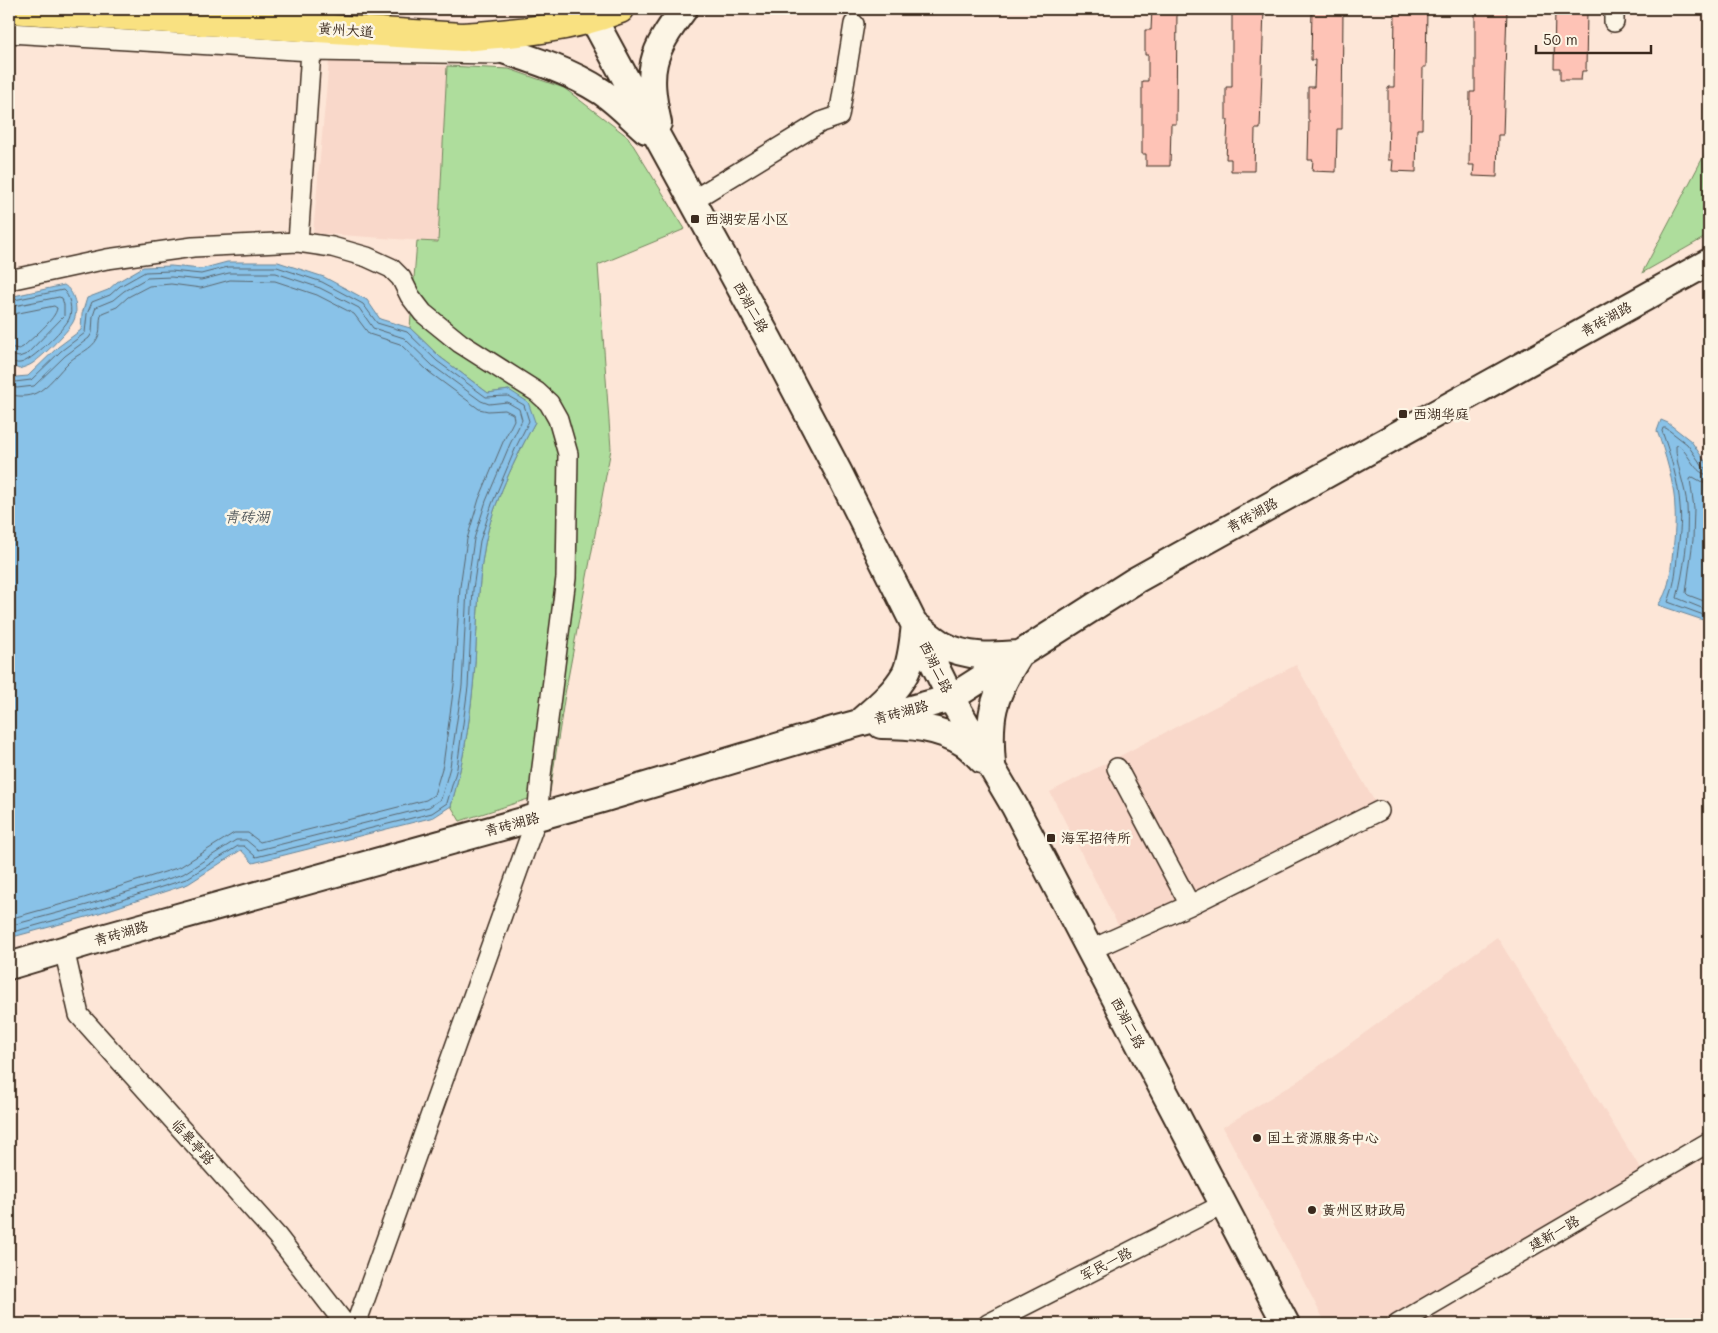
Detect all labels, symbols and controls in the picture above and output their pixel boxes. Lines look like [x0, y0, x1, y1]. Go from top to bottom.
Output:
street label: 黄州大道 [317, 18, 375, 41]
scale bar [1536, 22, 1650, 54]
text: 50 m [1543, 29, 1578, 49]
place label: 西湖安居小区 [705, 209, 789, 228]
marker: 西湖安居小区 [689, 213, 701, 225]
street label: 西湖二路 [730, 278, 773, 336]
street label: 青砖湖路 [1577, 297, 1635, 340]
place label: 西湖华庭 [1413, 404, 1469, 423]
marker: 西湖华庭 [1397, 408, 1409, 420]
street label: 青砖湖路 [1223, 493, 1281, 536]
water label: 青砖湖 [224, 506, 271, 526]
street label: 西湖二路 [916, 637, 957, 696]
street label: 青砖湖路 [871, 695, 930, 728]
street label: 青砖湖路 [482, 807, 541, 840]
place label: 海军招待所 [1061, 828, 1131, 847]
marker: 海军招待所 [1045, 832, 1057, 844]
street label: 青砖湖路 [91, 916, 150, 949]
street label: 西湖二路 [1107, 994, 1150, 1052]
street label: 临皋亭路 [168, 1115, 219, 1169]
place label: 国土资源服务中心 [1267, 1128, 1379, 1147]
marker: 国土资源服务中心 [1251, 1132, 1263, 1144]
place label: 黄州区财政局 [1322, 1200, 1406, 1219]
marker: 黄州区财政局 [1306, 1204, 1318, 1216]
street label: 建新一路 [1525, 1210, 1583, 1255]
street label: 军民一路 [1077, 1242, 1135, 1285]

